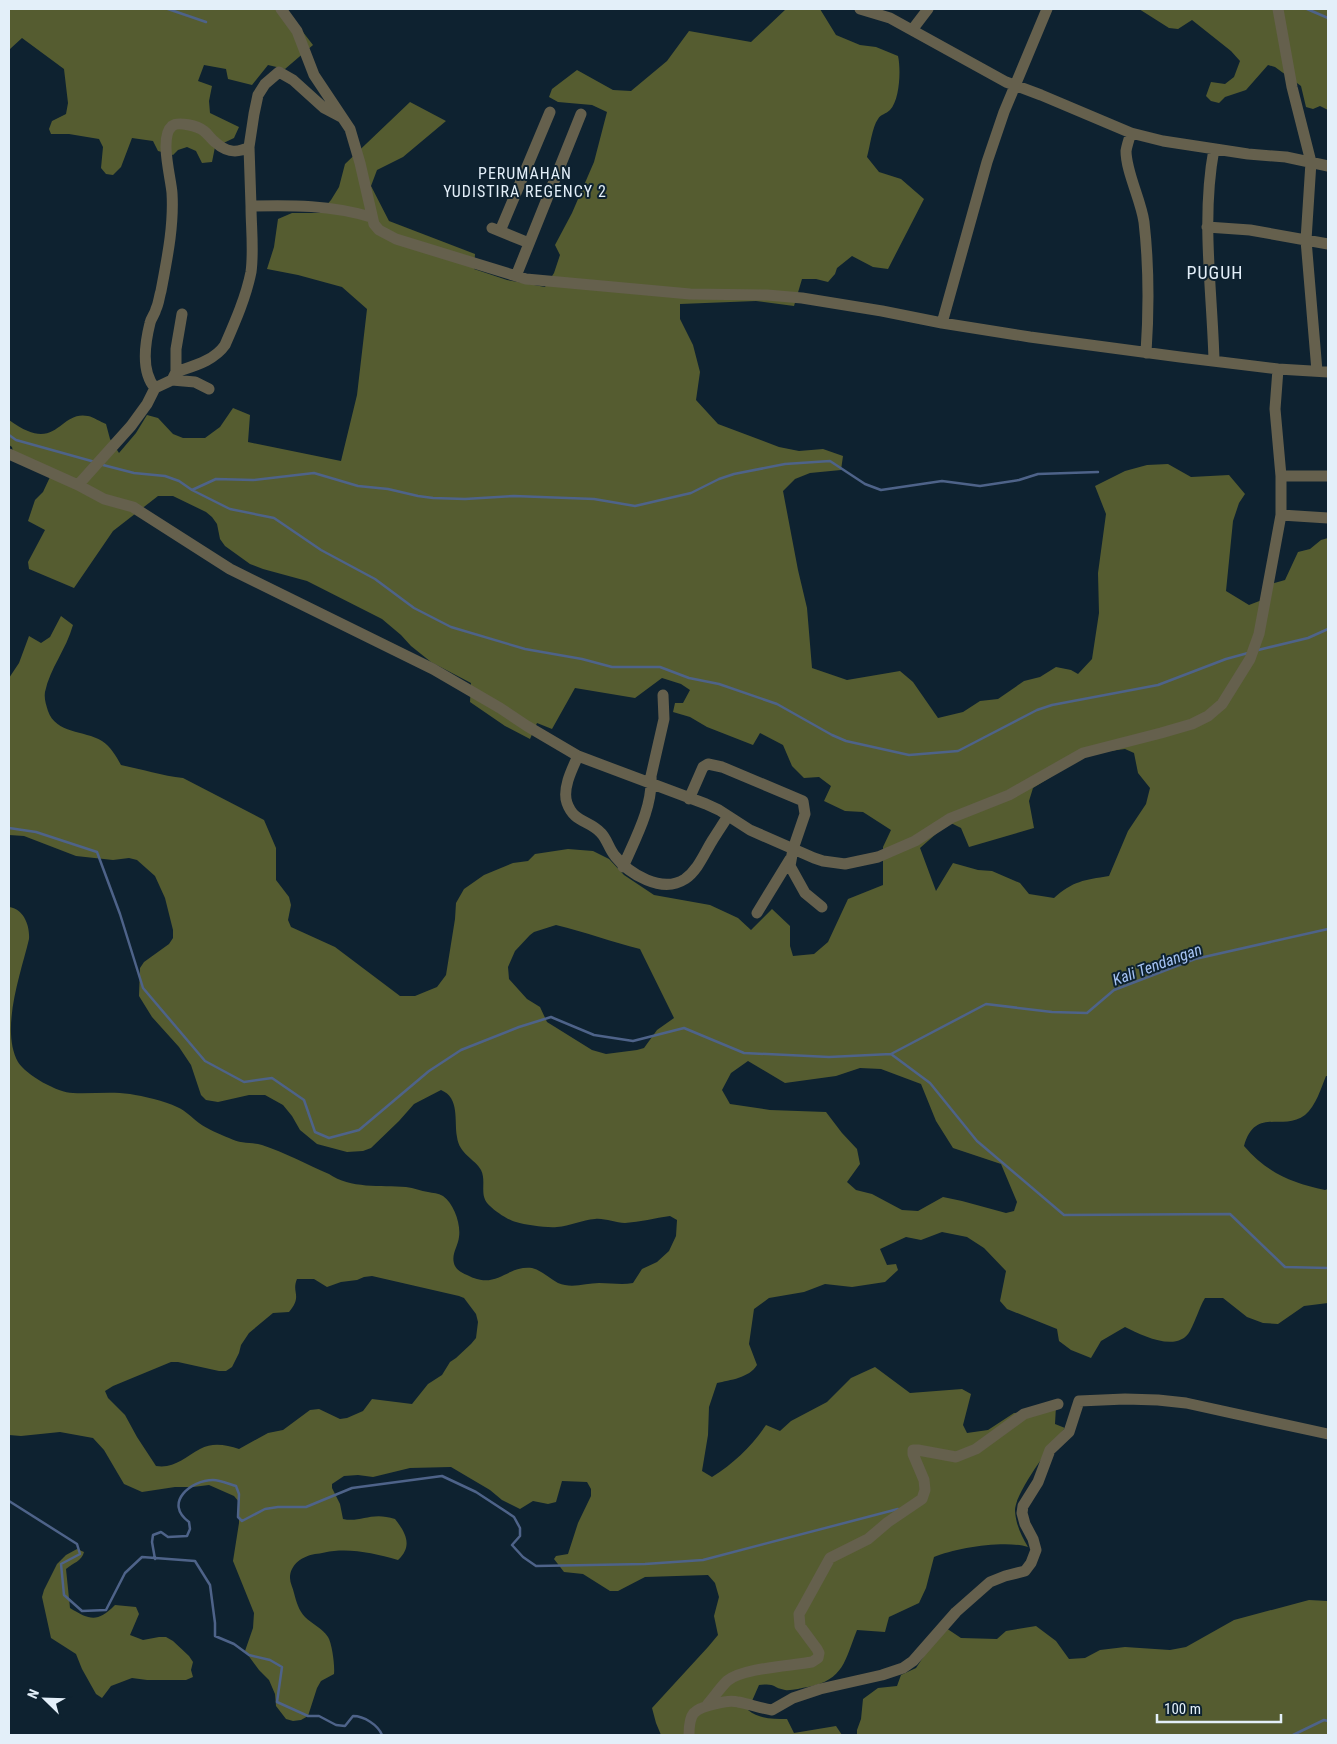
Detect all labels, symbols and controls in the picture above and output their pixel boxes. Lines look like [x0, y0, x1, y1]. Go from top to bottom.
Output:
district label: PERUMAHAN YUDISTIRA REGENCY 2 [443, 164, 607, 201]
district label: PUGUH [1187, 262, 1244, 283]
water label: Kali Tendangan [1110, 940, 1204, 989]
north arrow [20, 1674, 70, 1724]
text: N [24, 1687, 42, 1701]
scale bar [1157, 1692, 1281, 1724]
text: 100 m [1164, 1700, 1201, 1718]

